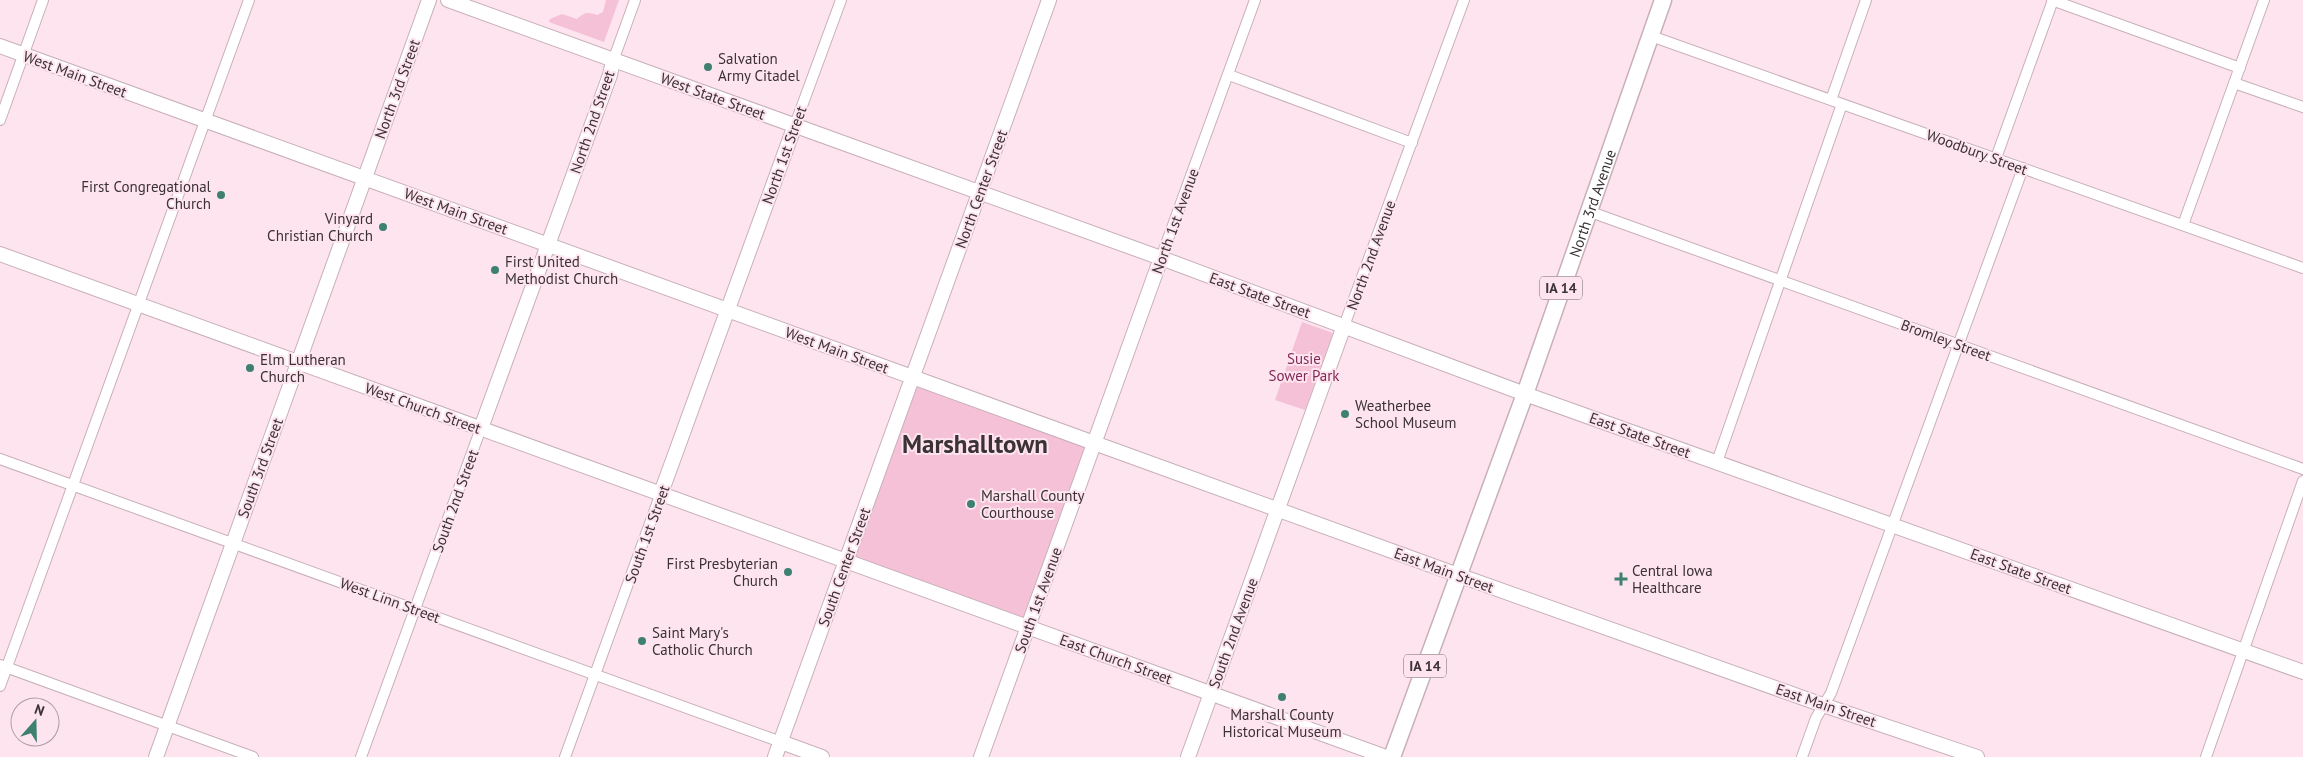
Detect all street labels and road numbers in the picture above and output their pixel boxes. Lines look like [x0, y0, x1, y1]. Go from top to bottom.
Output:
street label: North 3rd Street [370, 37, 424, 141]
street label: West Main Street [21, 46, 129, 102]
street label: North 2nd Street [565, 68, 619, 176]
street label: West State Street [658, 68, 768, 124]
street label: North 1st Street [757, 103, 811, 207]
street label: Woodbury Street [1924, 125, 2030, 179]
street label: North Center Street [951, 127, 1011, 251]
street label: North 3rd Avenue [1564, 147, 1620, 259]
street label: North 1st Avenue [1147, 166, 1203, 276]
street label: West Main Street [402, 183, 510, 239]
street label: North 2nd Avenue [1342, 197, 1400, 313]
street label: East State Street [1207, 268, 1313, 322]
road number: IA 14 [1540, 276, 1582, 300]
street label: Bromley Street [1898, 315, 1994, 365]
street label: West Main Street [783, 322, 891, 378]
street label: West Church Street [362, 378, 484, 438]
street label: East State Street [1587, 408, 1693, 462]
street label: South 3rd Street [233, 415, 287, 521]
street label: South 2nd Street [428, 447, 482, 555]
street label: South 1st Street [620, 482, 674, 586]
street label: South Center Street [814, 505, 874, 629]
street label: East Main Street [1392, 543, 1496, 597]
street label: South 1st Avenue [1010, 544, 1066, 656]
street label: East State Street [1968, 544, 2074, 598]
street label: West Linn Street [337, 573, 443, 627]
street label: South 2nd Avenue [1204, 575, 1262, 691]
street label: East Church Street [1057, 630, 1175, 688]
road number: IA 14 [1404, 654, 1446, 678]
street label: East Main Street [1773, 679, 1879, 731]

